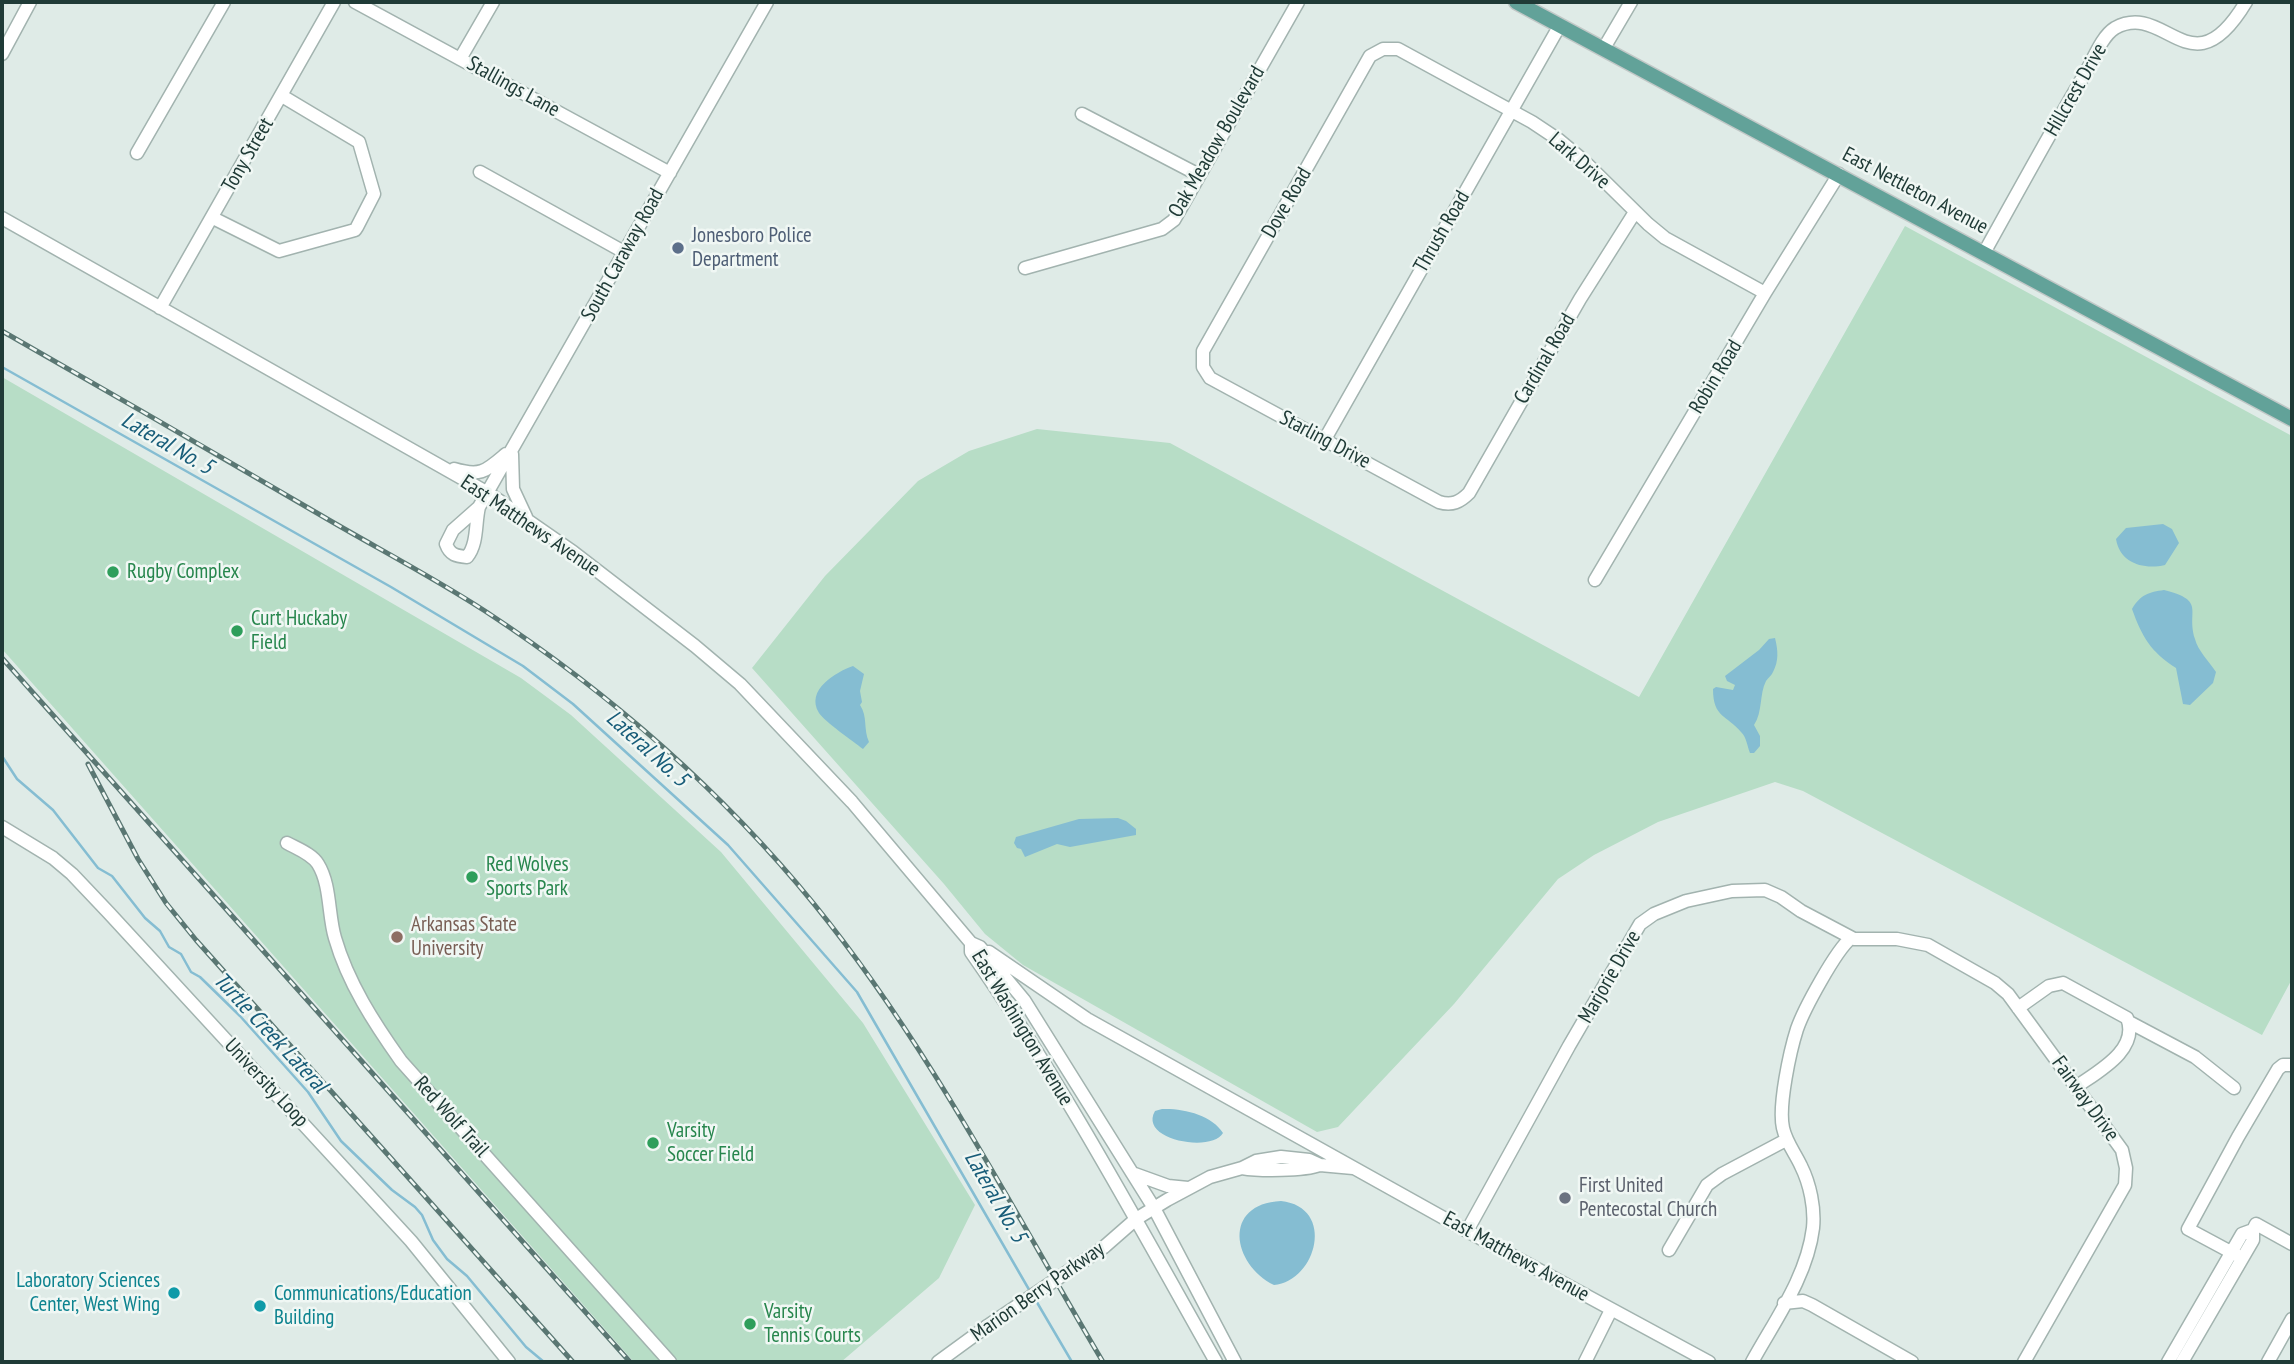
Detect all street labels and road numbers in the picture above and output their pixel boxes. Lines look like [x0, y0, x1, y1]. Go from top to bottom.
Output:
street label: Hillcrest Drive [2039, 39, 2113, 141]
street label: Stallings Lane [462, 51, 564, 123]
street label: Oak Meadow Boulevard [1163, 62, 1271, 222]
street label: Tony Street [217, 113, 279, 197]
street label: Lark Drive [1543, 127, 1615, 195]
street label: East Nettleton Avenue [1838, 142, 1992, 240]
street label: Dove Road [1257, 163, 1317, 243]
street label: South Caraway Road [576, 184, 670, 326]
street label: Thrush Road [1409, 187, 1475, 277]
street label: Cardinal Road [1509, 309, 1581, 409]
street label: Robin Road [1684, 336, 1748, 418]
street label: Starling Drive [1275, 406, 1375, 474]
street label: East Matthews Avenue [455, 470, 605, 582]
street label: Marjorie Drive [1573, 926, 1647, 1028]
street label: East Washington Avenue [966, 946, 1078, 1110]
street label: University Loop [219, 1033, 313, 1133]
street label: Fairway Drive [2046, 1052, 2124, 1146]
street label: Red Wolf Trail [408, 1071, 494, 1163]
street label: East Matthews Avenue [1439, 1207, 1593, 1307]
street label: Marion Berry Parkway [966, 1237, 1110, 1347]

